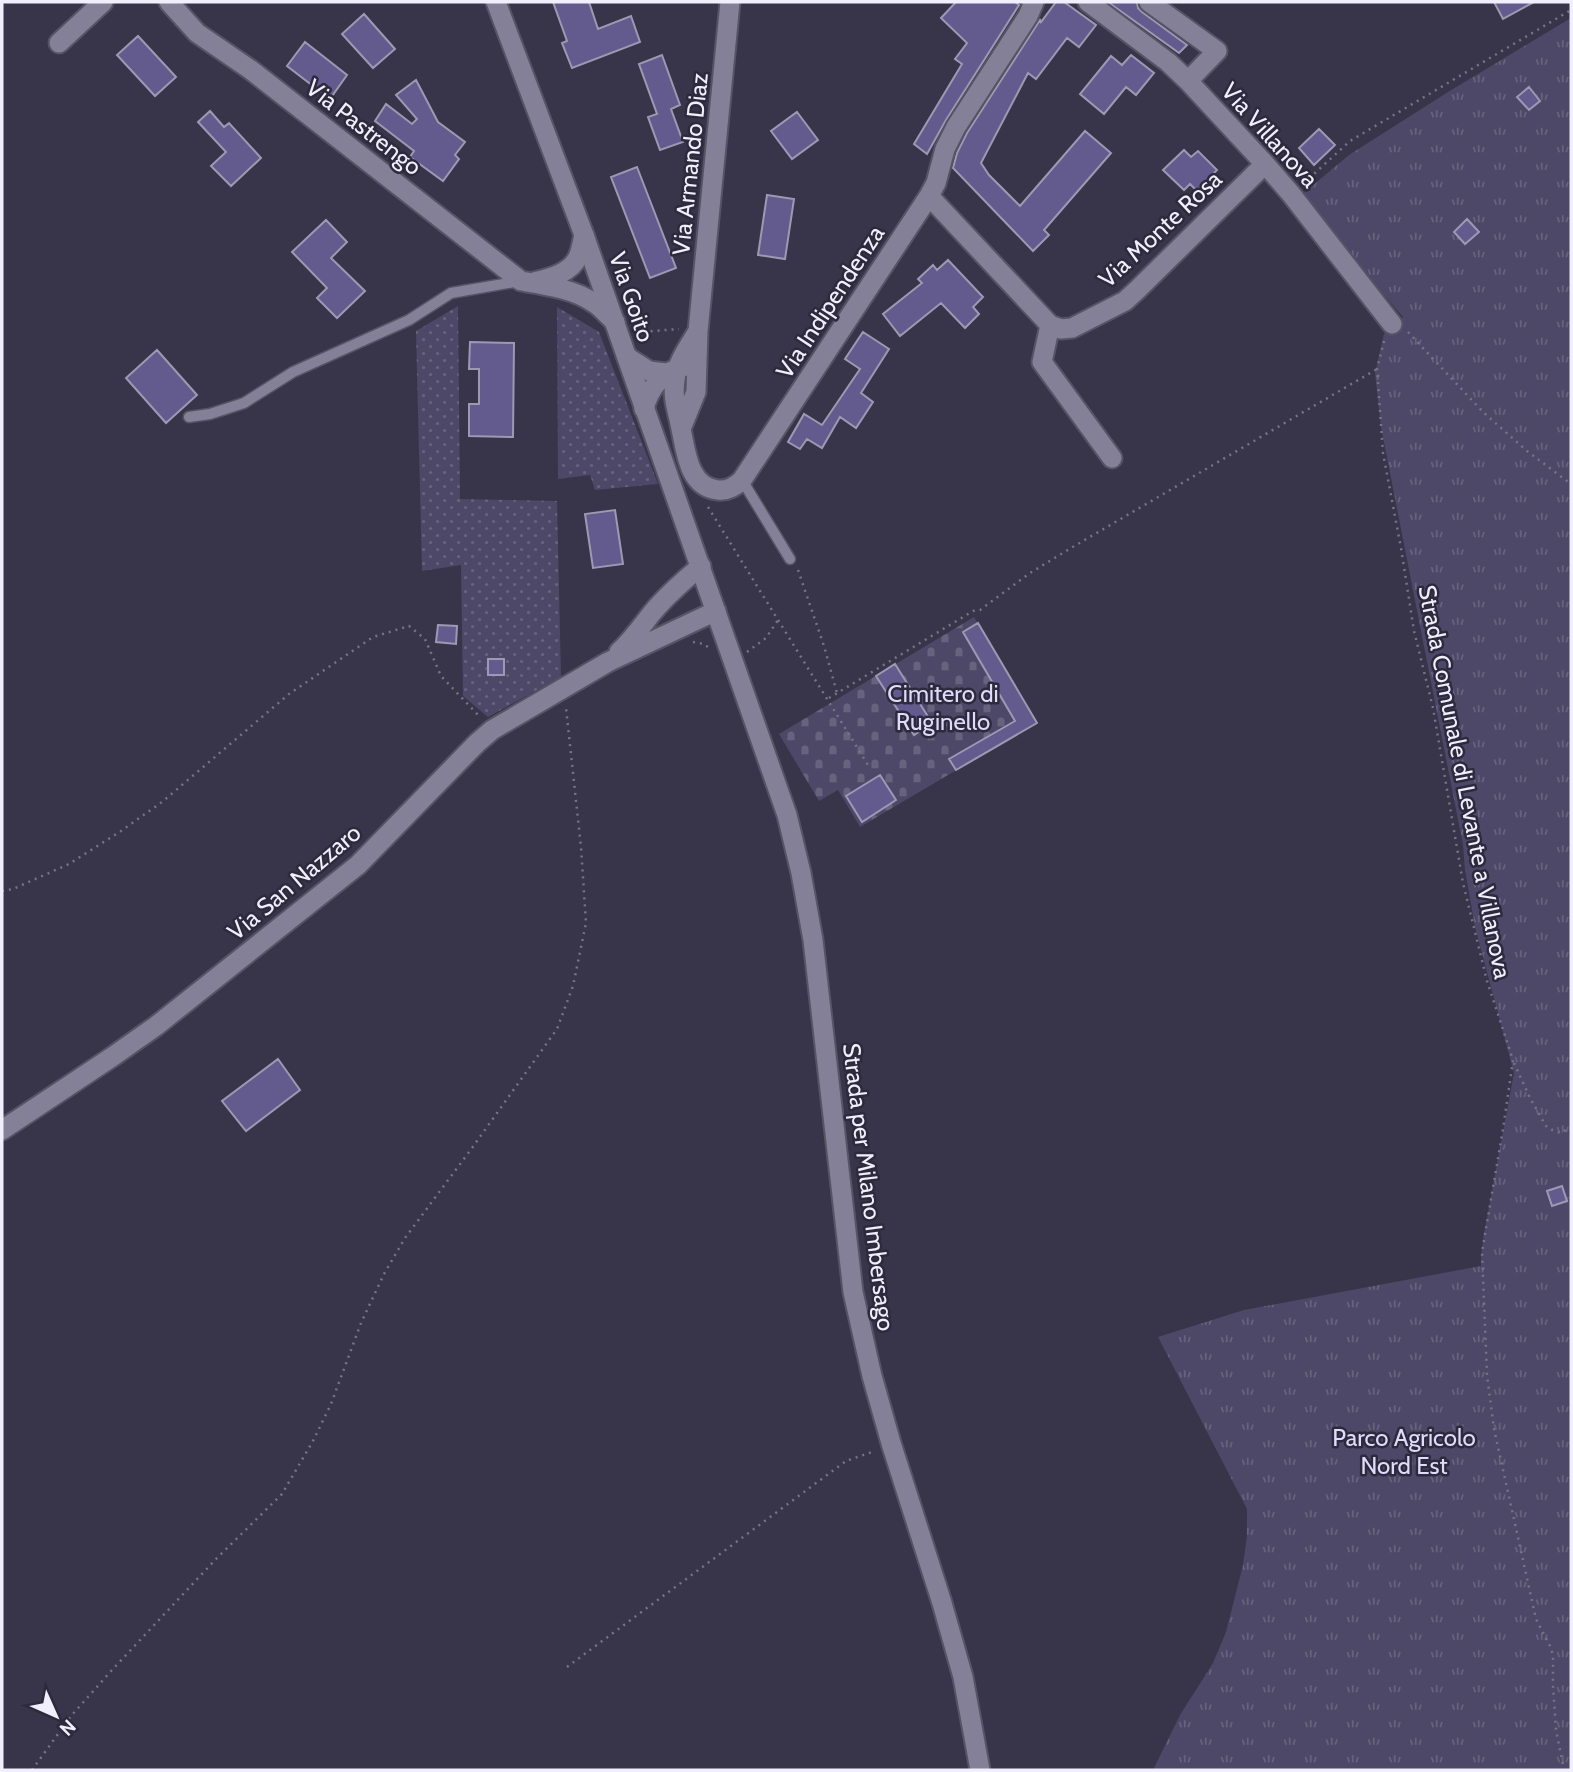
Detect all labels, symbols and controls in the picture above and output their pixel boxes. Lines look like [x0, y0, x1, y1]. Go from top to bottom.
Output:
street label: Via Armando Diaz [666, 71, 714, 257]
street label: Via Pastrengo [300, 73, 428, 181]
street label: Via Villanova [1215, 77, 1325, 194]
street label: Via Monte Rosa [1092, 164, 1228, 293]
street label: Via Indipendenza [770, 220, 890, 384]
street label: Via Goito [603, 248, 661, 346]
street label: Strada Comunale di Levante a Villanova [1413, 583, 1518, 982]
park label: Cimitero di Ruginello [887, 679, 999, 736]
street label: Via San Nazzaro [222, 818, 366, 946]
street label: Strada per Milano Imbersago [837, 1041, 901, 1333]
park label: Parco Agricolo Nord Est [1332, 1423, 1476, 1480]
north arrow [21, 1681, 91, 1751]
text: N [55, 1715, 81, 1741]

